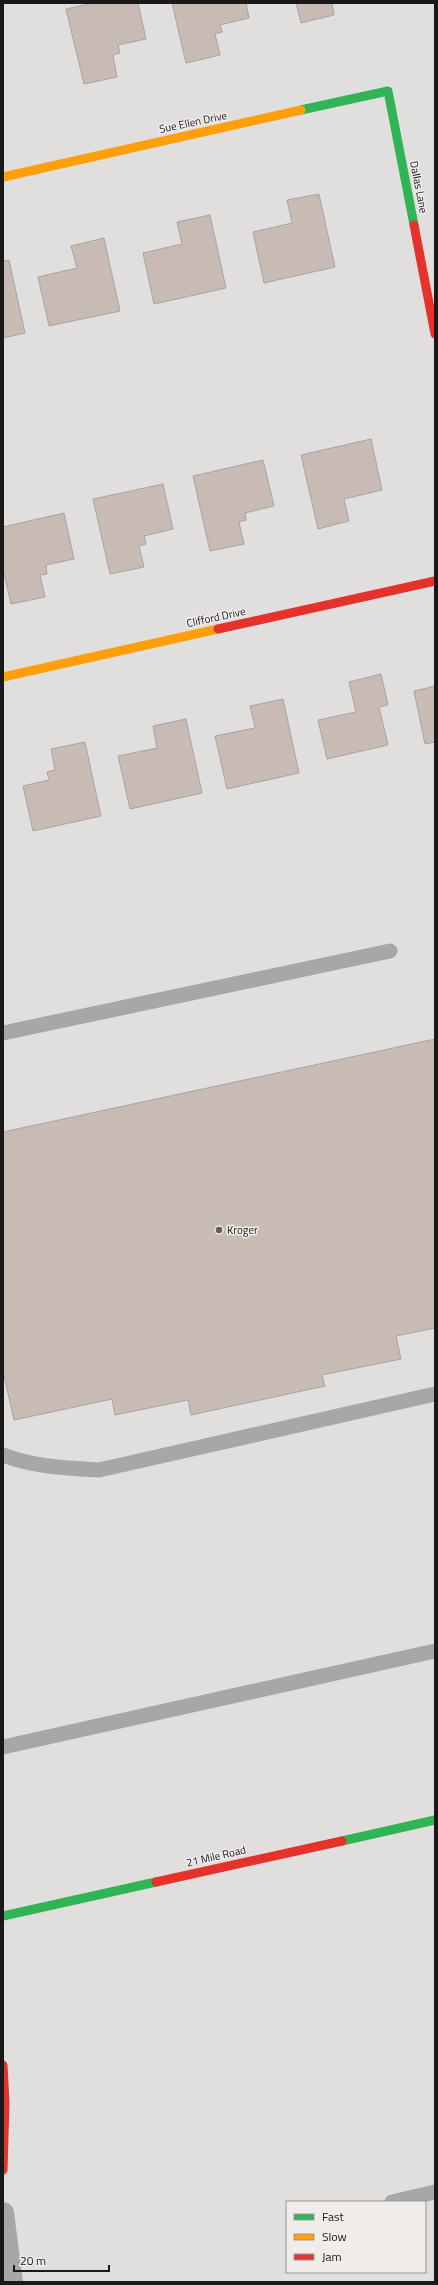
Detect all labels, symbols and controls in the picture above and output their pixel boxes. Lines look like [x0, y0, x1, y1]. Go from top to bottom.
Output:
street label: Sue Ellen Drive [158, 107, 229, 137]
street label: Dallas Lane [406, 159, 432, 215]
street label: Clifford Drive [185, 603, 247, 631]
place label: Kroger [227, 1222, 258, 1238]
marker: Kroger [214, 1225, 224, 1235]
street label: 21 Mile Road [185, 1841, 248, 1871]
legend [286, 2201, 426, 2273]
text: Fast [322, 2207, 345, 2226]
text: Slow [322, 2227, 347, 2246]
scale bar [14, 2247, 109, 2273]
text: Jam [322, 2247, 342, 2266]
text: 20 m [20, 2251, 46, 2270]

